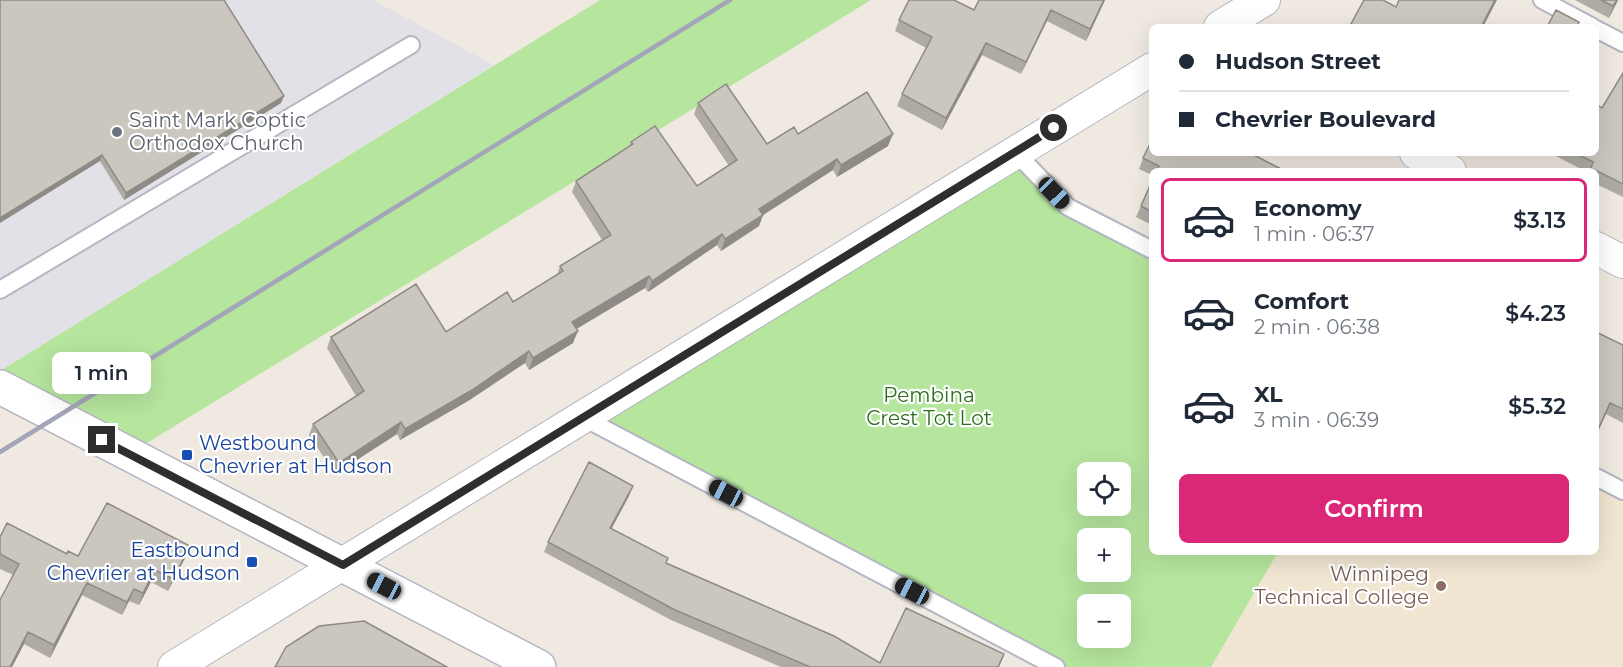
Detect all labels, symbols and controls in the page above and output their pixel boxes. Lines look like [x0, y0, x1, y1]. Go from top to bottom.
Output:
text: Hudson Street [1215, 48, 1381, 75]
text: Chevrier Boulevard [1215, 106, 1436, 133]
place label: Saint Mark Coptic Orthodox Church [129, 108, 306, 155]
route start [1040, 114, 1067, 141]
marker: Saint Mark Coptic Orthodox Church [110, 125, 124, 139]
car [1035, 174, 1073, 212]
icon: car [1182, 193, 1236, 247]
text: Economy [1254, 195, 1362, 222]
text: $3.13 [1513, 207, 1566, 234]
text: 1 min · 06:37 [1254, 222, 1375, 246]
icon: car [1182, 286, 1236, 340]
text: Comfort [1254, 288, 1349, 315]
text: $4.23 [1505, 300, 1566, 327]
text: 2 min · 06:38 [1254, 315, 1380, 339]
callout: 1 min [52, 353, 152, 395]
text: 1 min [75, 361, 128, 385]
icon: car [1182, 379, 1236, 433]
text: XL [1254, 381, 1283, 408]
park label: Pembina Crest Tot Lot [866, 383, 992, 430]
text: $5.32 [1508, 393, 1566, 420]
text: 3 min · 06:39 [1254, 408, 1379, 432]
route end [88, 426, 115, 453]
place label: Westbound Chevrier at Hudson [199, 431, 392, 478]
marker: Westbound Chevrier at Hudson [180, 448, 194, 462]
map controls [1077, 462, 1131, 648]
button: locate [1077, 462, 1131, 516]
button: Confirm [1179, 474, 1569, 543]
car [706, 477, 746, 509]
button: + [1077, 528, 1131, 582]
place label: Eastbound Chevrier at Hudson [47, 538, 240, 585]
marker: Eastbound Chevrier at Hudson [245, 555, 259, 569]
place label: Winnipeg Technical College [1254, 562, 1429, 609]
car [364, 570, 404, 602]
car [892, 575, 932, 607]
marker: Winnipeg Technical College [1434, 579, 1448, 593]
button: − [1077, 594, 1131, 648]

